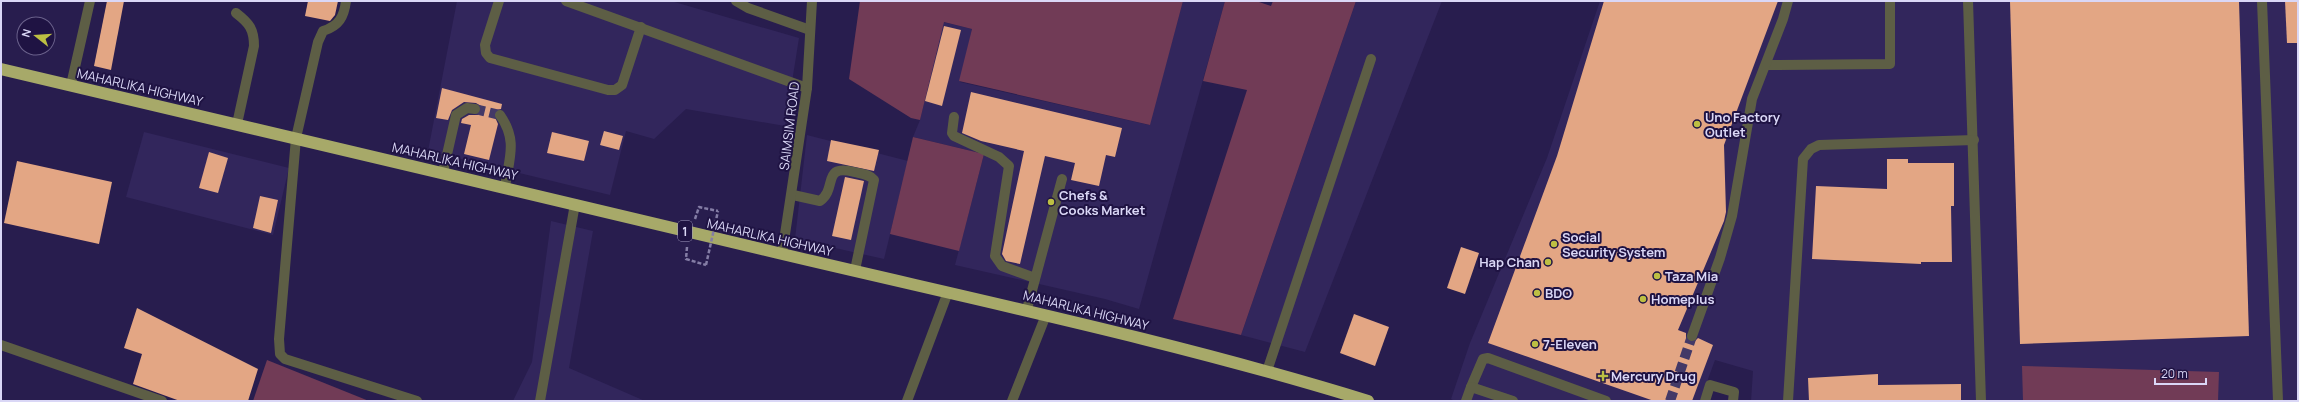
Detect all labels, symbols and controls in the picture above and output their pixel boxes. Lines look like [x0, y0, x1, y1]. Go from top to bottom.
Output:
north arrow [16, 16, 56, 56]
text: N [18, 27, 34, 39]
street label: MAHARLIKA HIGHWAY [75, 64, 205, 110]
street label: SAIMSIM ROAD [775, 80, 803, 171]
place label: Uno Factory Outlet [1705, 108, 1781, 141]
marker: Uno Factory Outlet [1692, 119, 1702, 129]
street label: MAHARLIKA HIGHWAY [390, 138, 520, 184]
place label: Chefs & Cooks Market [1059, 186, 1146, 219]
marker: Chefs & Cooks Market [1046, 197, 1056, 207]
street label: MAHARLIKA HIGHWAY [705, 214, 835, 260]
road number: 1 [678, 221, 692, 241]
place label: Social Security System [1562, 228, 1665, 261]
marker: Social Security System [1549, 239, 1559, 249]
place label: Hap Chan [1479, 253, 1540, 271]
marker: Hap Chan [1543, 257, 1553, 267]
place label: Taza Mia [1665, 267, 1718, 285]
marker: Taza Mia [1652, 271, 1662, 281]
place label: BDO [1545, 284, 1572, 302]
street label: MAHARLIKA HIGHWAY [1021, 286, 1151, 334]
marker: BDO [1532, 288, 1542, 298]
place label: Homeplus [1651, 290, 1714, 308]
marker: Homeplus [1638, 294, 1648, 304]
place label: 7-Eleven [1543, 335, 1597, 353]
marker: 7-Eleven [1530, 339, 1540, 349]
scale bar [2155, 360, 2206, 386]
text: 20 m [2161, 365, 2188, 382]
place label: Mercury Drug [1611, 367, 1696, 385]
marker: Mercury Drug [1598, 371, 1608, 381]

